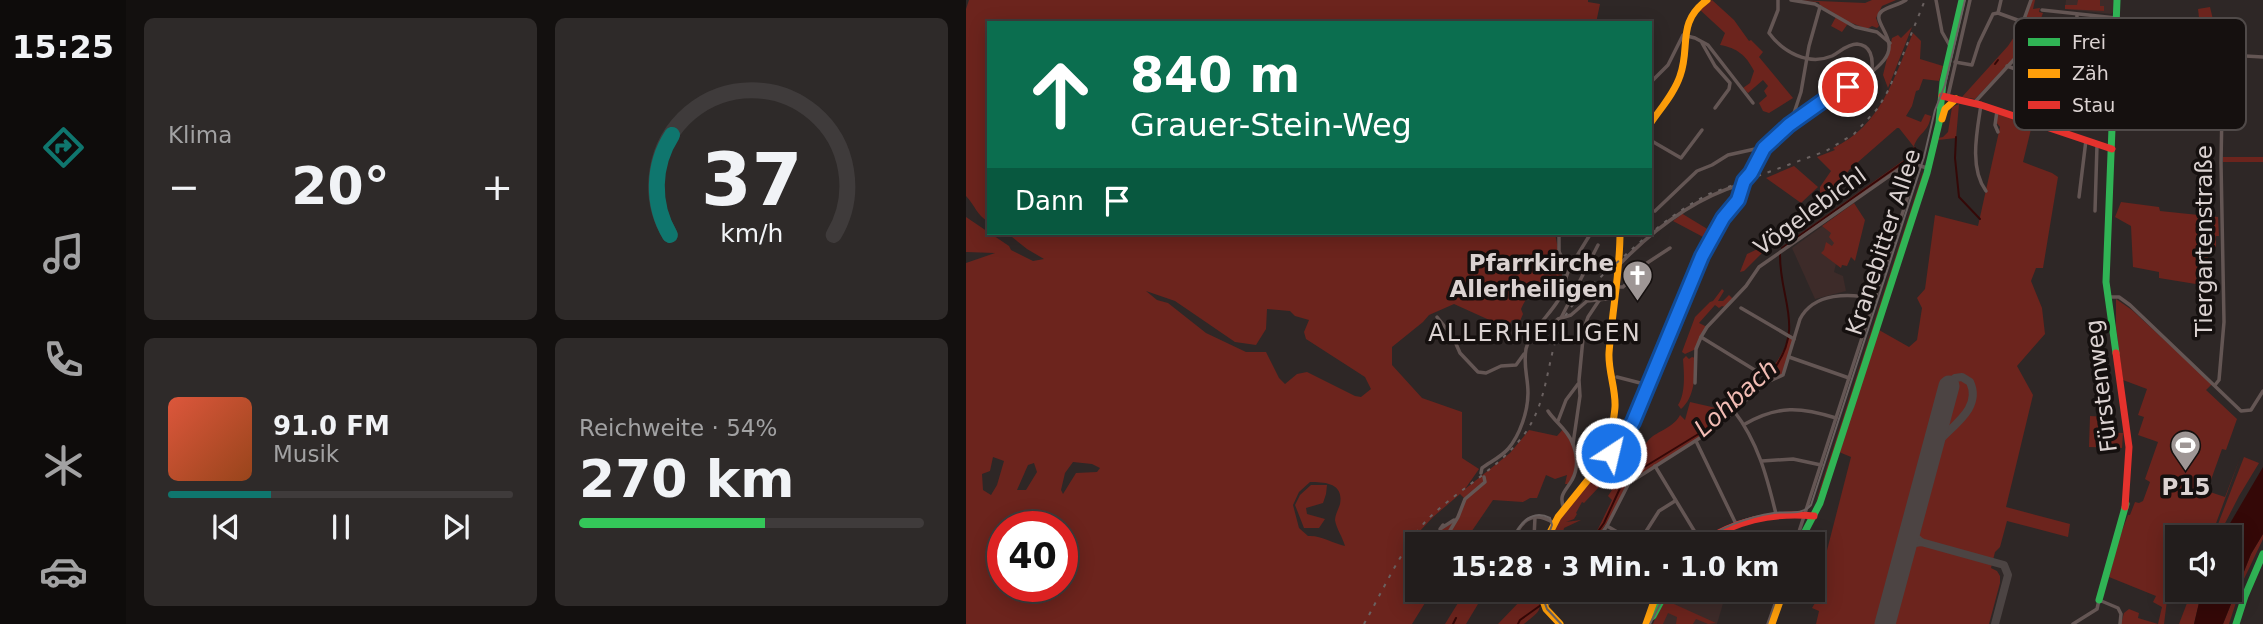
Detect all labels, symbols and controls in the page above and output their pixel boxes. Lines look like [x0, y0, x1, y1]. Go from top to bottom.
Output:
legend [2014, 18, 2246, 130]
text: 15:25 [12, 28, 114, 66]
text: Frei [2072, 31, 2106, 53]
text: 840 m [1130, 47, 1300, 104]
icon: ahead [1015, 49, 1106, 140]
pin [1818, 57, 1878, 117]
text: Zäh [2072, 62, 2109, 84]
icon: arrive [1829, 68, 1867, 106]
text: Stau [2072, 94, 2115, 116]
text: Grauer-Stein-Weg [1130, 106, 1412, 144]
text: Klima [168, 122, 232, 148]
icon: directions [39, 123, 88, 172]
text: 37 [701, 137, 802, 222]
street label: Tiergartenstraße [2191, 145, 2217, 338]
street label: Kranebitter Allee [1841, 146, 1925, 338]
text: 20° [291, 156, 390, 216]
street label: Vögelebichl [1749, 162, 1871, 260]
text: − [168, 165, 200, 209]
text: + [481, 165, 513, 209]
icon: arrive [1098, 182, 1136, 220]
text: Dann [1015, 186, 1084, 216]
text: km/h [720, 219, 783, 248]
icon: music [39, 229, 88, 278]
place label: Pfarrkirche Allerheiligen [1449, 250, 1614, 302]
church icon: Pfarrkirche Allerheiligen [1620, 259, 1654, 303]
street label: Fürstenweg [2080, 318, 2122, 454]
district label: ALLERHEILIGEN [1428, 319, 1642, 347]
icon: phone [39, 335, 88, 384]
water label: Lohbach [1689, 354, 1783, 442]
text: 91.0 FM [273, 411, 390, 441]
text: Reichweite · 54% [579, 415, 777, 441]
position arrow [1574, 416, 1648, 490]
sports icon: P15 [2169, 429, 2203, 473]
icon: climate [39, 441, 88, 490]
text: Musik [273, 441, 339, 467]
text: 270 km [579, 449, 794, 509]
place label: P15 [2162, 474, 2210, 500]
icon: previous [207, 508, 245, 546]
icon: pause [322, 508, 360, 546]
icon: next [437, 508, 475, 546]
speed limit sign: 40 [987, 511, 1078, 602]
map controls [2165, 525, 2242, 602]
button: sound [2165, 525, 2242, 602]
icon: car [39, 547, 88, 596]
text: 15:28 · 3 Min. · 1.0 km [1451, 552, 1779, 582]

